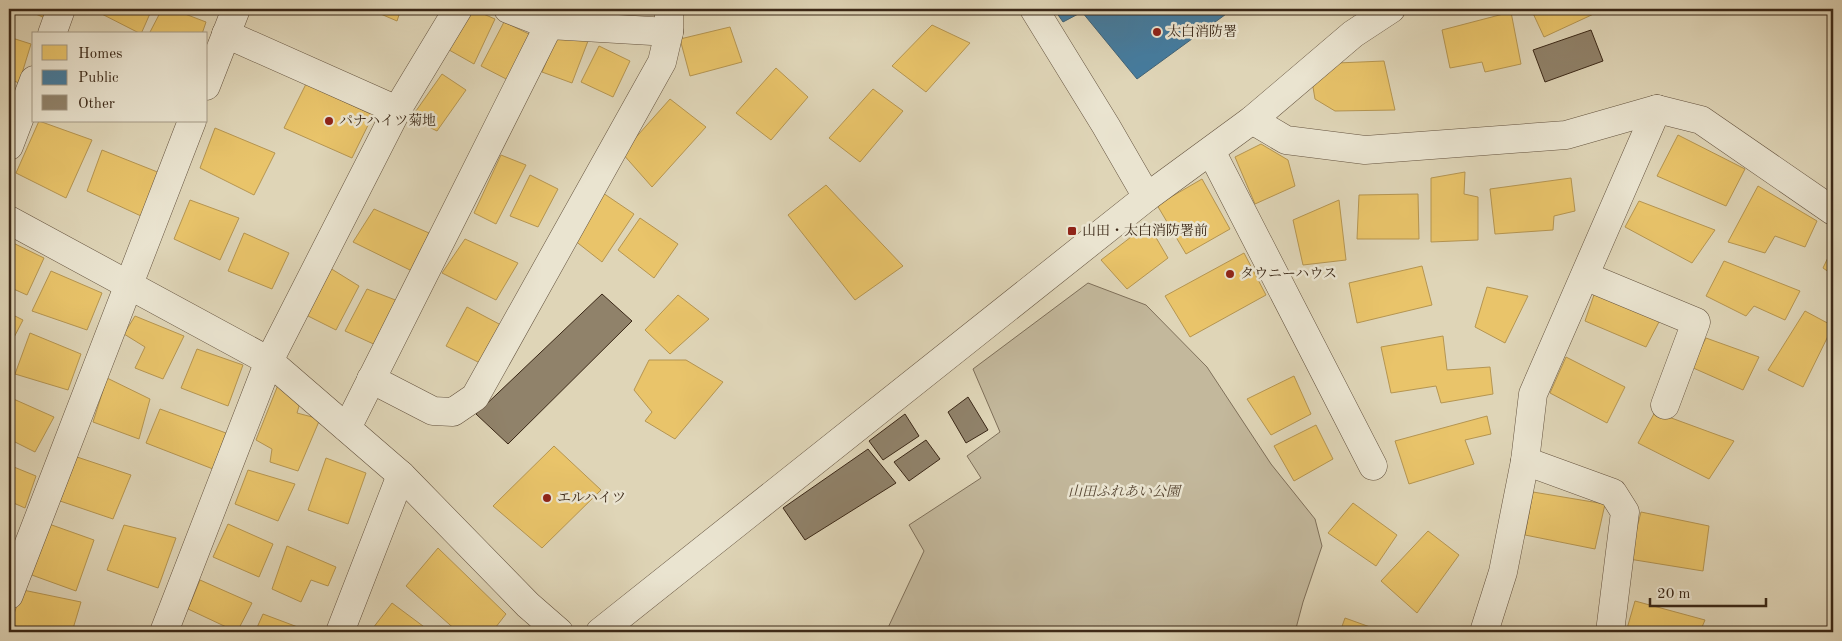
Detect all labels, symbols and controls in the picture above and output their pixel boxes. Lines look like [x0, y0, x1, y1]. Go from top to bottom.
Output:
place label: 太白消防署 [1167, 24, 1237, 39]
marker: 太白消防署 [1151, 26, 1163, 38]
legend [32, 32, 208, 122]
text: Homes [78, 47, 123, 62]
text: Public [78, 71, 119, 86]
text: Other [78, 97, 115, 112]
place label: パナハイツ菊地 [339, 113, 436, 128]
marker: パナハイツ菊地 [323, 115, 335, 127]
place label: 山田・太白消防署前 [1082, 223, 1208, 238]
marker: 山田・太白消防署前 [1066, 225, 1078, 237]
place label: タウニーハウス [1240, 267, 1337, 281]
marker: タウニーハウス [1224, 268, 1236, 280]
park label: 山田ふれあい公園 [1068, 484, 1182, 499]
place label: エルハイツ [557, 491, 626, 505]
marker: エルハイツ [541, 492, 553, 504]
scale bar [1650, 576, 1766, 608]
text: 20 m [1657, 587, 1691, 602]

